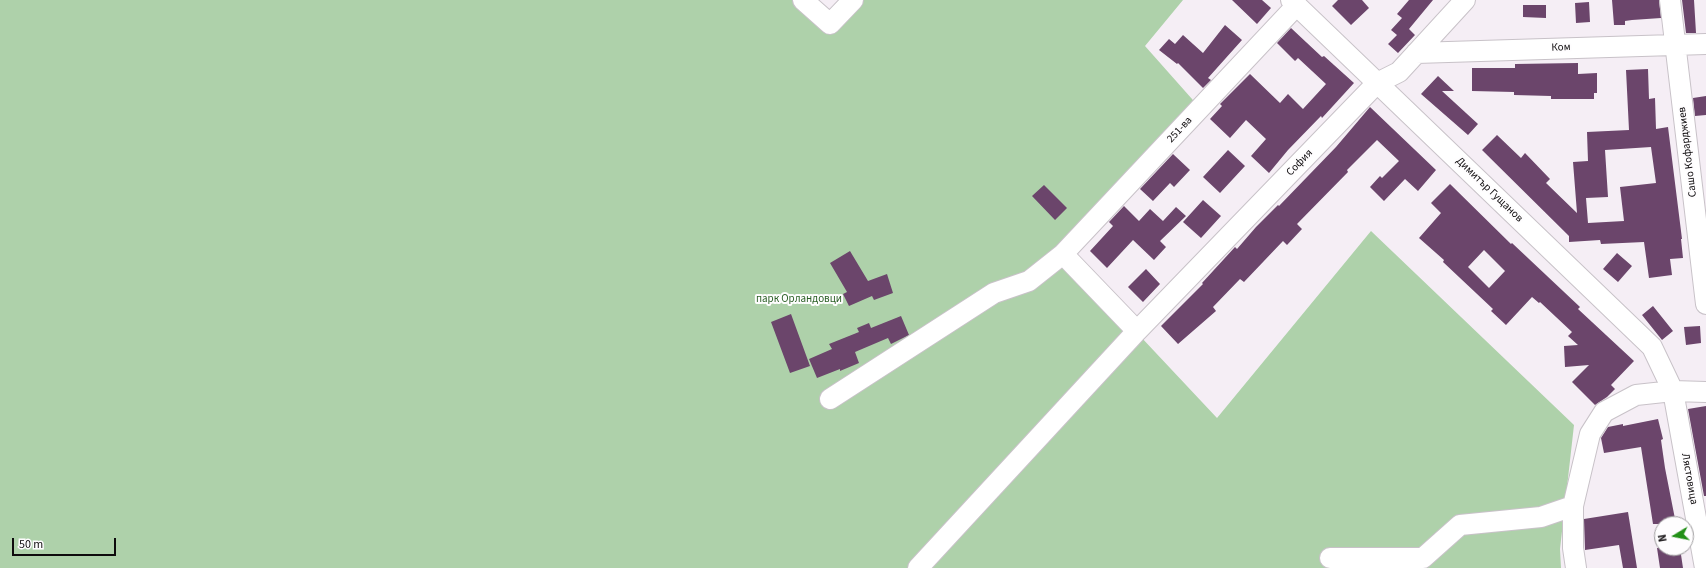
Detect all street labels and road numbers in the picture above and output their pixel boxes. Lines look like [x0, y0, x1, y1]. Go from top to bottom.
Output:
street label: Ком [1551, 41, 1571, 55]
street label: Сашо Кофарджиев [1676, 106, 1700, 198]
street label: 251-ва [1165, 114, 1195, 146]
street label: София [1284, 147, 1316, 179]
street label: Димитър Гущанов [1453, 155, 1525, 225]
street label: Лястовица [1678, 452, 1700, 506]

